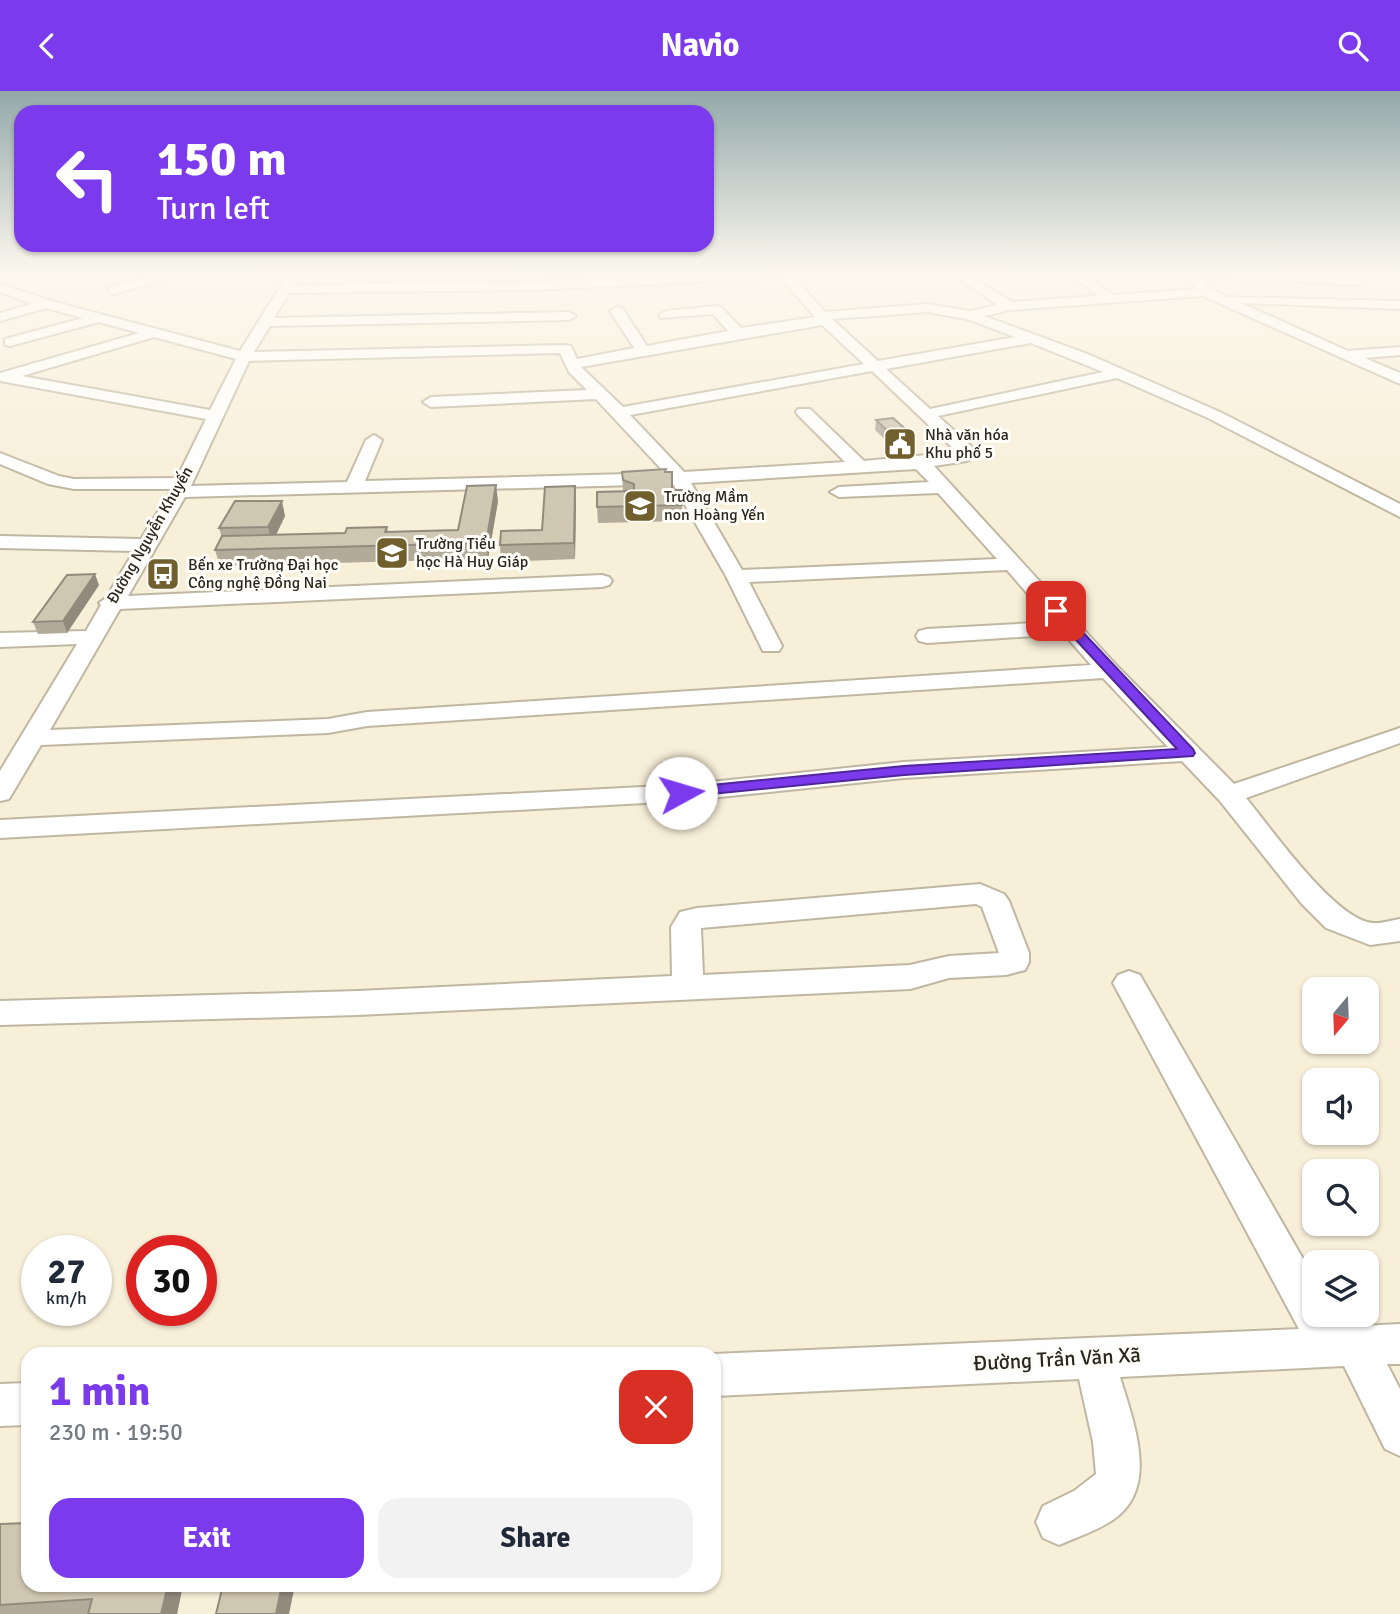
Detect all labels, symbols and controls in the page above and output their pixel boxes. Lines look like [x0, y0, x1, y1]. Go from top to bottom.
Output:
text: Navio [660, 26, 740, 65]
icon: back [28, 27, 66, 65]
icon: search [1334, 27, 1372, 65]
text: 150 m [157, 129, 287, 189]
icon: left [42, 133, 133, 224]
text: Turn left [157, 189, 270, 228]
public building icon: Nhà văn hóa Khu phố 5 [881, 425, 919, 463]
place label: Nhà văn hóa Khu phố 5 [925, 425, 1009, 463]
street label: Đường Nguyễn Khuyến [103, 463, 197, 607]
school or university icon: Trường Mầm non Hoàng Yến [621, 487, 659, 525]
place label: Trường Mầm non Hoàng Yến [664, 487, 765, 525]
school or university icon: Trường Tiểu học Hà Huy Giáp [373, 534, 411, 572]
place label: Trường Tiểu học Hà Huy Giáp [416, 534, 528, 572]
bus stop icon: Bến xe Trường Đại học Công nghệ Đồng Nai [144, 555, 182, 593]
place label: Bến xe Trường Đại học Công nghệ Đồng Nai [188, 555, 338, 593]
pin [1026, 581, 1086, 641]
icon: arrive [1037, 592, 1075, 630]
position arrow [644, 756, 718, 830]
north arrow [1302, 977, 1379, 1053]
map controls [1302, 977, 1379, 1327]
button: sound [1302, 1068, 1379, 1145]
button: search [1302, 1159, 1379, 1236]
speed limit sign: 30 [126, 1235, 217, 1326]
text: 27 [48, 1250, 85, 1293]
button: layers [1302, 1250, 1379, 1327]
text: km/h [46, 1287, 87, 1309]
street label: Đường Trần Văn Xã [972, 1342, 1142, 1376]
text: 1 min [49, 1366, 150, 1417]
button: close [619, 1370, 693, 1444]
text: 230 m · 19:50 [49, 1418, 183, 1447]
button: Exit [49, 1498, 364, 1578]
button: Share [378, 1498, 693, 1578]

